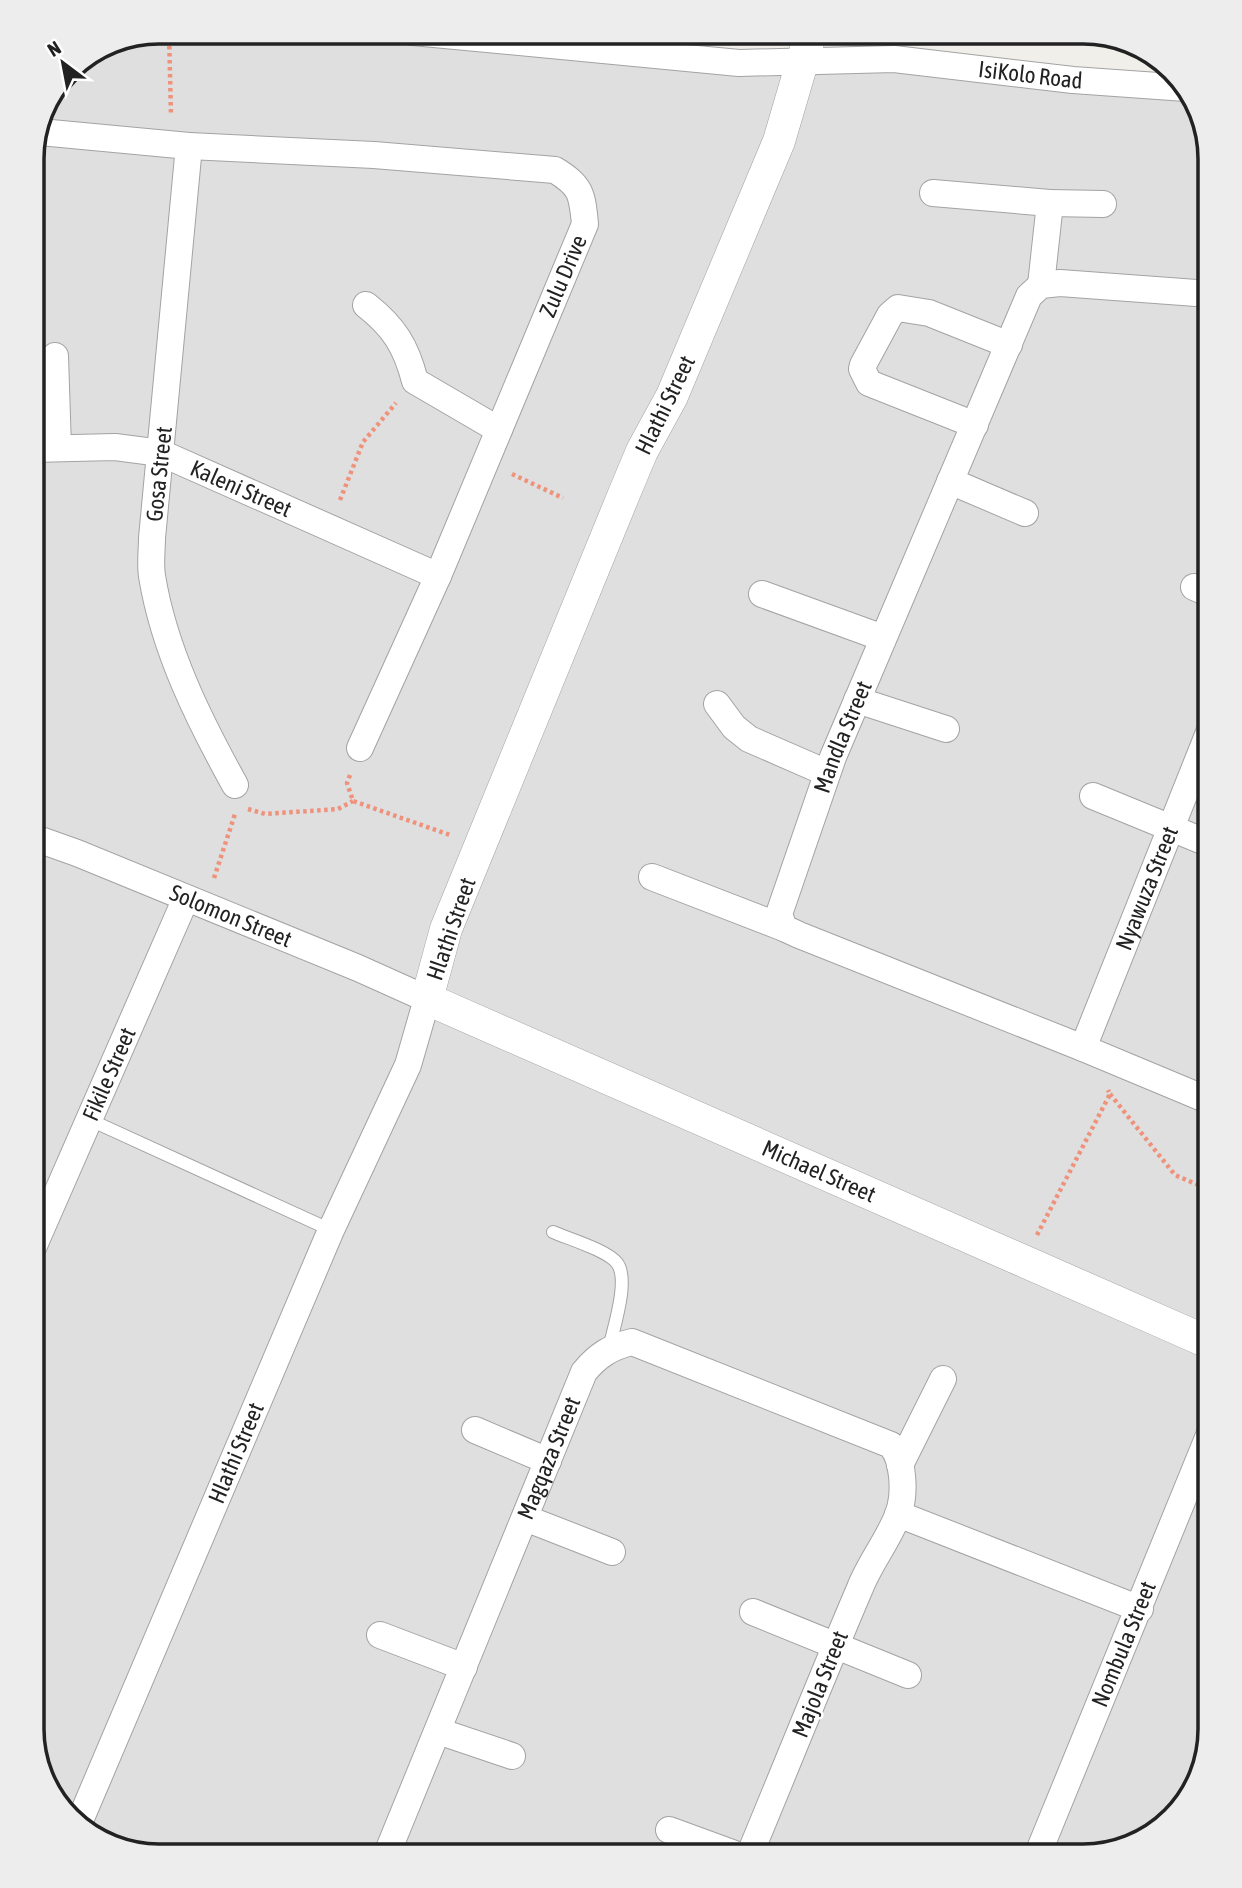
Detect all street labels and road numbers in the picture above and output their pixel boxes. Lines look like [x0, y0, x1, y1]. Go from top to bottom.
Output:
street label: IsiKolo Road [977, 56, 1083, 94]
street label: Zulu Drive [534, 231, 592, 321]
street label: Hlathi Street [630, 351, 700, 459]
street label: Gosa Street [141, 425, 177, 523]
street label: Kaleni Street [186, 455, 296, 522]
street label: Mandla Street [809, 677, 877, 796]
street label: Nyawuza Street [1110, 823, 1183, 954]
street label: Hlathi Street [421, 874, 481, 984]
street label: Solomon Street [166, 879, 296, 952]
street label: Fikile Street [77, 1023, 141, 1125]
street label: Michael Street [758, 1135, 880, 1207]
street label: Magqaza Street [512, 1393, 585, 1523]
street label: Hlathi Street [203, 1399, 269, 1507]
street label: Nombula Street [1086, 1577, 1161, 1711]
street label: Majola Street [787, 1627, 853, 1741]

